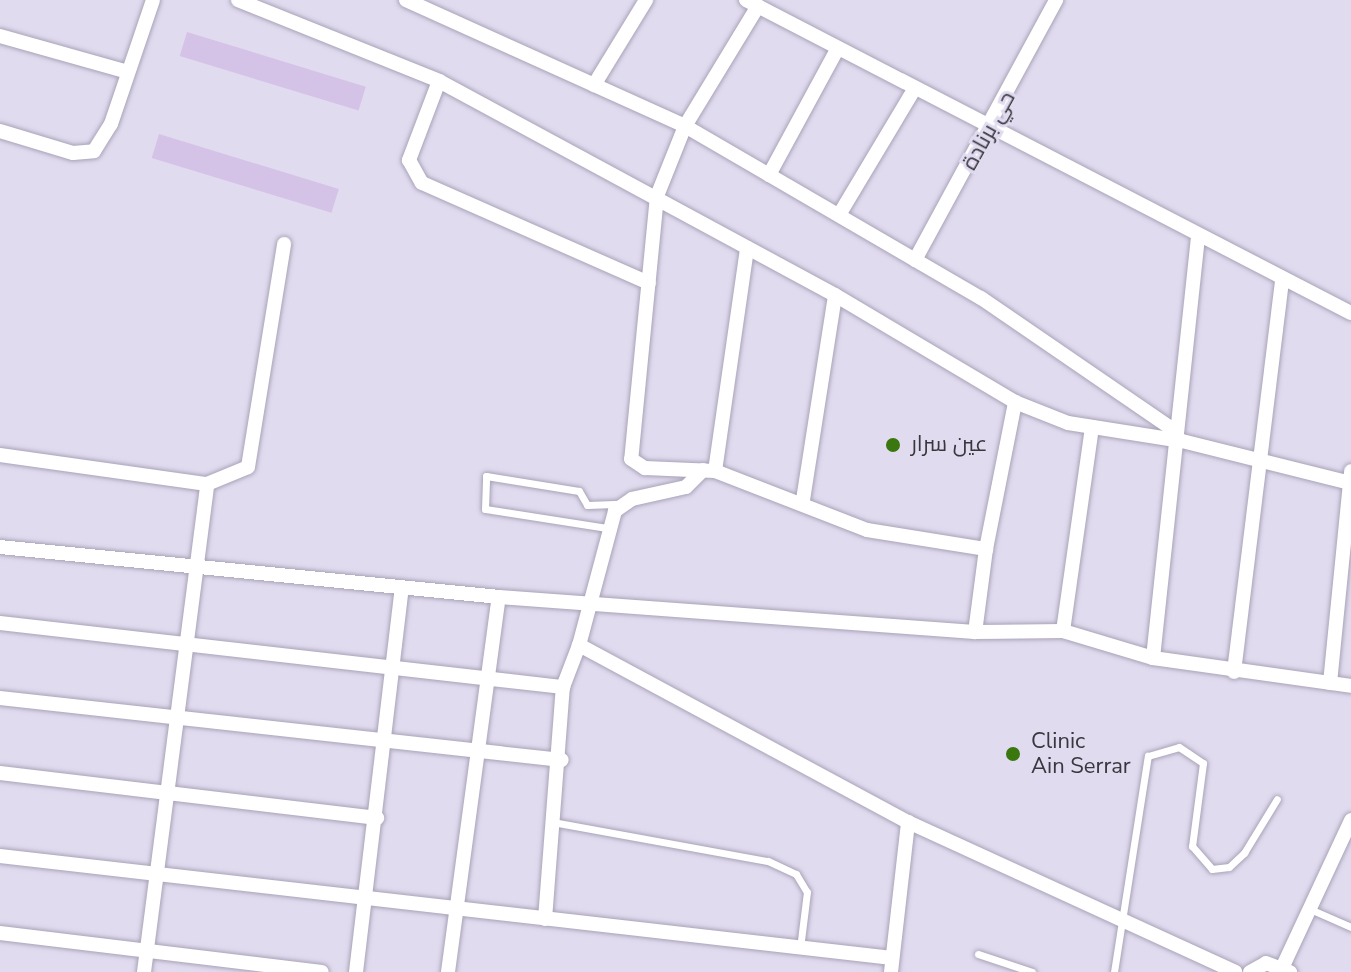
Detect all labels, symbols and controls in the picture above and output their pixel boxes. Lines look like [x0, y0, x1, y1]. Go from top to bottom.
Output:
street label: حي برنادة [957, 87, 1021, 175]
place label: عين سرار [911, 432, 988, 458]
marker: عين سرار [882, 434, 904, 456]
place label: Clinic Ain Serrar [1031, 728, 1131, 780]
marker: Clinic Ain Serrar [1002, 743, 1024, 765]

